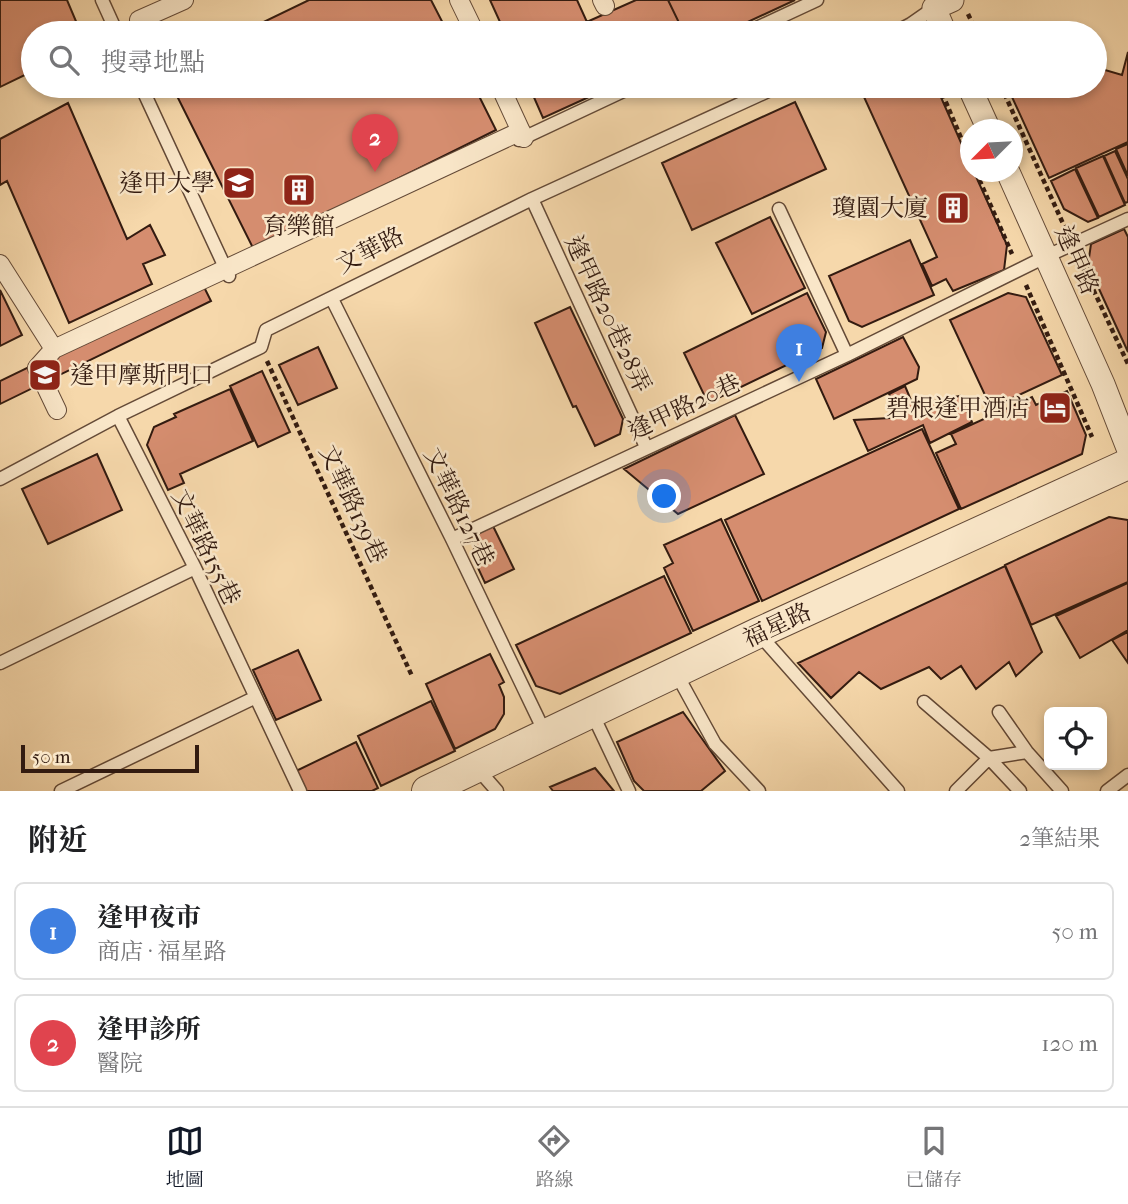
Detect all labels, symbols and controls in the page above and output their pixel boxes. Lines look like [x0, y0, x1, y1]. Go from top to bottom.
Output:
search box [21, 21, 1107, 98]
icon: search [45, 41, 83, 79]
text: 搜尋地點 [101, 47, 205, 78]
pin: 2 [352, 114, 398, 172]
north arrow [960, 119, 1023, 182]
school or university icon: 逢甲大學 [220, 164, 258, 202]
place label: 逢甲大學 [119, 169, 215, 197]
building icon: 育樂館 [280, 171, 318, 209]
building icon: 瓊園大廈 [934, 189, 972, 227]
place label: 瓊園大廈 [832, 194, 928, 222]
place label: 育樂館 [263, 212, 335, 240]
street label: 文華路 [332, 221, 408, 279]
street label: 逢甲路 [1050, 221, 1104, 299]
street label: 逢甲路20巷28弄 [559, 231, 657, 397]
pin: 1 [776, 324, 822, 382]
school or university icon: 逢甲摩斯門口 [26, 356, 64, 394]
place label: 逢甲摩斯門口 [70, 361, 214, 389]
street label: 逢甲路20巷 [623, 369, 745, 445]
hotel icon: 碧根逢甲酒店 [1036, 389, 1074, 427]
place label: 碧根逢甲酒店 [886, 394, 1030, 422]
street label: 文華路139巷 [313, 441, 393, 567]
street label: 文華路127巷 [418, 443, 500, 571]
your location [647, 479, 681, 513]
street label: 文華路155巷 [166, 485, 246, 609]
street label: 福星路 [738, 597, 816, 653]
map controls [1044, 707, 1107, 770]
button: locate [1044, 707, 1107, 770]
scale bar [21, 742, 200, 774]
text: 50 m [32, 746, 71, 768]
text: 附近 [28, 823, 88, 858]
text: 2筆結果 [1019, 825, 1100, 852]
text: 逢甲夜市 [97, 902, 201, 933]
text: 1 [49, 918, 57, 945]
text: 50 m [1051, 918, 1098, 945]
text: 商店 · 福星路 [97, 938, 227, 965]
text: 逢甲診所 [97, 1014, 201, 1045]
text: 2 [47, 1030, 59, 1057]
text: 120 m [1041, 1030, 1098, 1057]
text: 醫院 [97, 1050, 143, 1077]
tab: 地圖 [166, 1122, 204, 1191]
tab: 路線 [535, 1122, 573, 1191]
tab: 已儲存 [905, 1122, 962, 1191]

